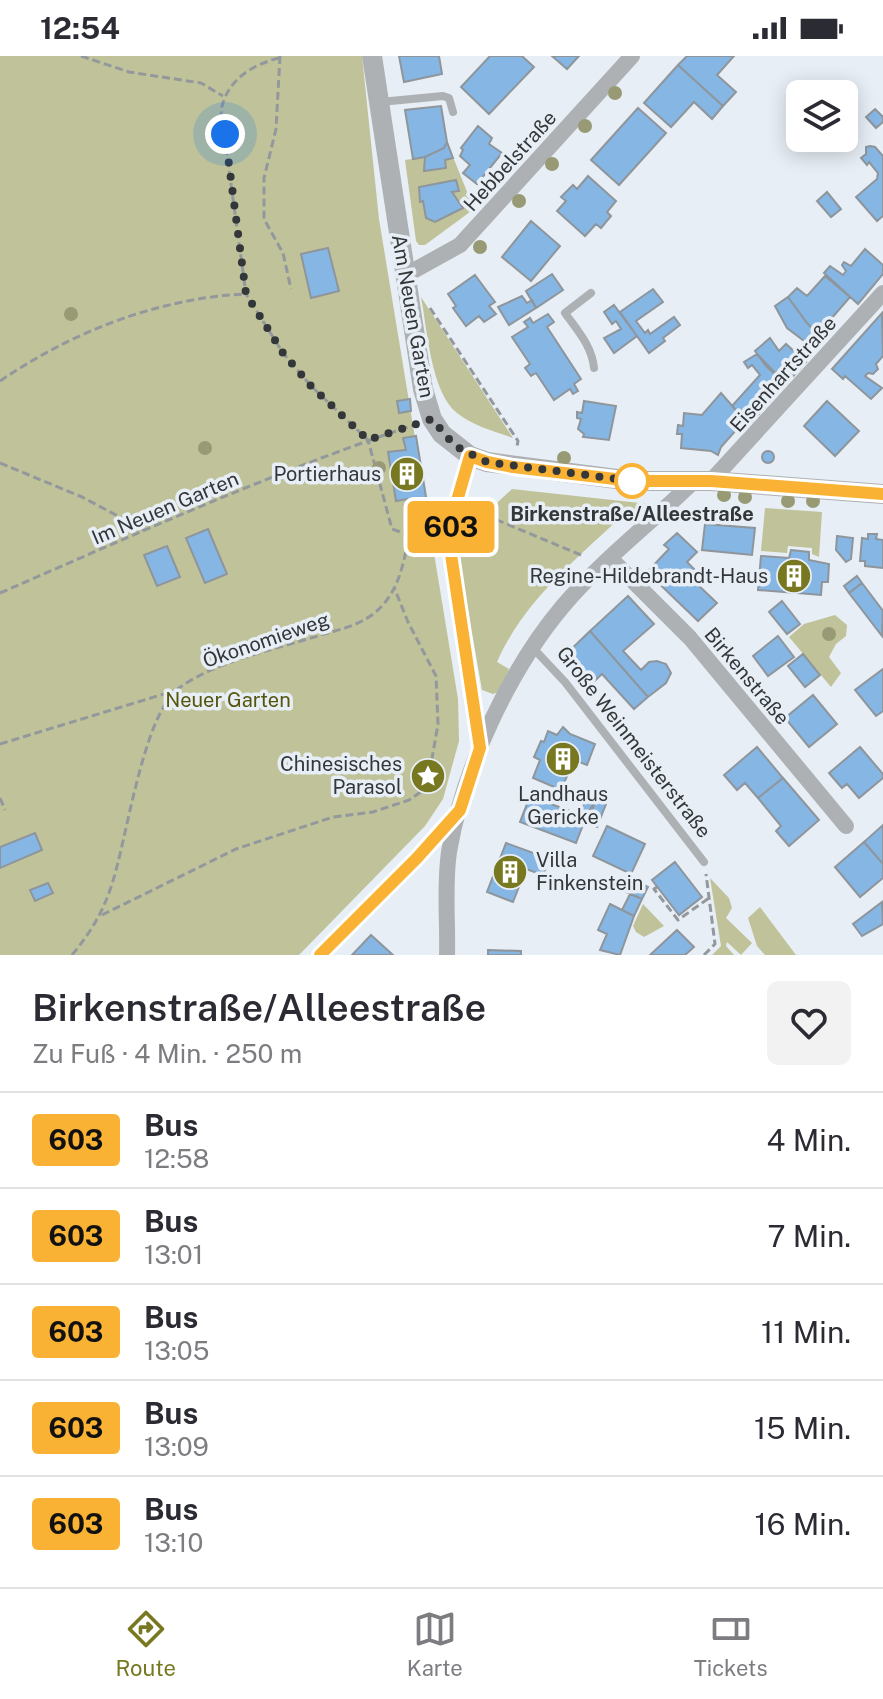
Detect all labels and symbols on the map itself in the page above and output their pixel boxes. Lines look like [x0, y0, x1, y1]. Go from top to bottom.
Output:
street label: Hebbelstraße [459, 106, 561, 216]
your location [205, 114, 245, 154]
street label: Am Neuen Garten [387, 232, 439, 400]
street label: Eisenhartstraße [725, 311, 841, 437]
building icon: Portierhaus [388, 455, 426, 493]
place label: Portierhaus [273, 462, 381, 486]
marker: Birkenstraße/Alleestraße [615, 464, 649, 498]
street label: Im Neuen Garten [88, 466, 242, 550]
line badge: 603 [405, 501, 497, 553]
place label: Birkenstraße/Alleestraße [510, 502, 754, 526]
building icon: Regine-Hildebrandt-Haus [775, 557, 813, 595]
place label: Regine-Hildebrandt-Haus [529, 564, 768, 588]
street label: Ökonomieweg [199, 606, 332, 673]
street label: Birkenstraße [700, 623, 794, 729]
street label: Große Weinmeisterstraße [552, 641, 716, 843]
park label: Neuer Garten [165, 688, 291, 712]
building icon: Landhaus Gericke [544, 740, 582, 778]
place label: Chinesisches Parasol [280, 752, 402, 799]
place icon: Chinesisches Parasol [409, 757, 447, 795]
place label: Landhaus Gericke [518, 782, 608, 829]
place label: Villa Finkenstein [536, 848, 643, 895]
building icon: Villa Finkenstein [491, 853, 529, 891]

